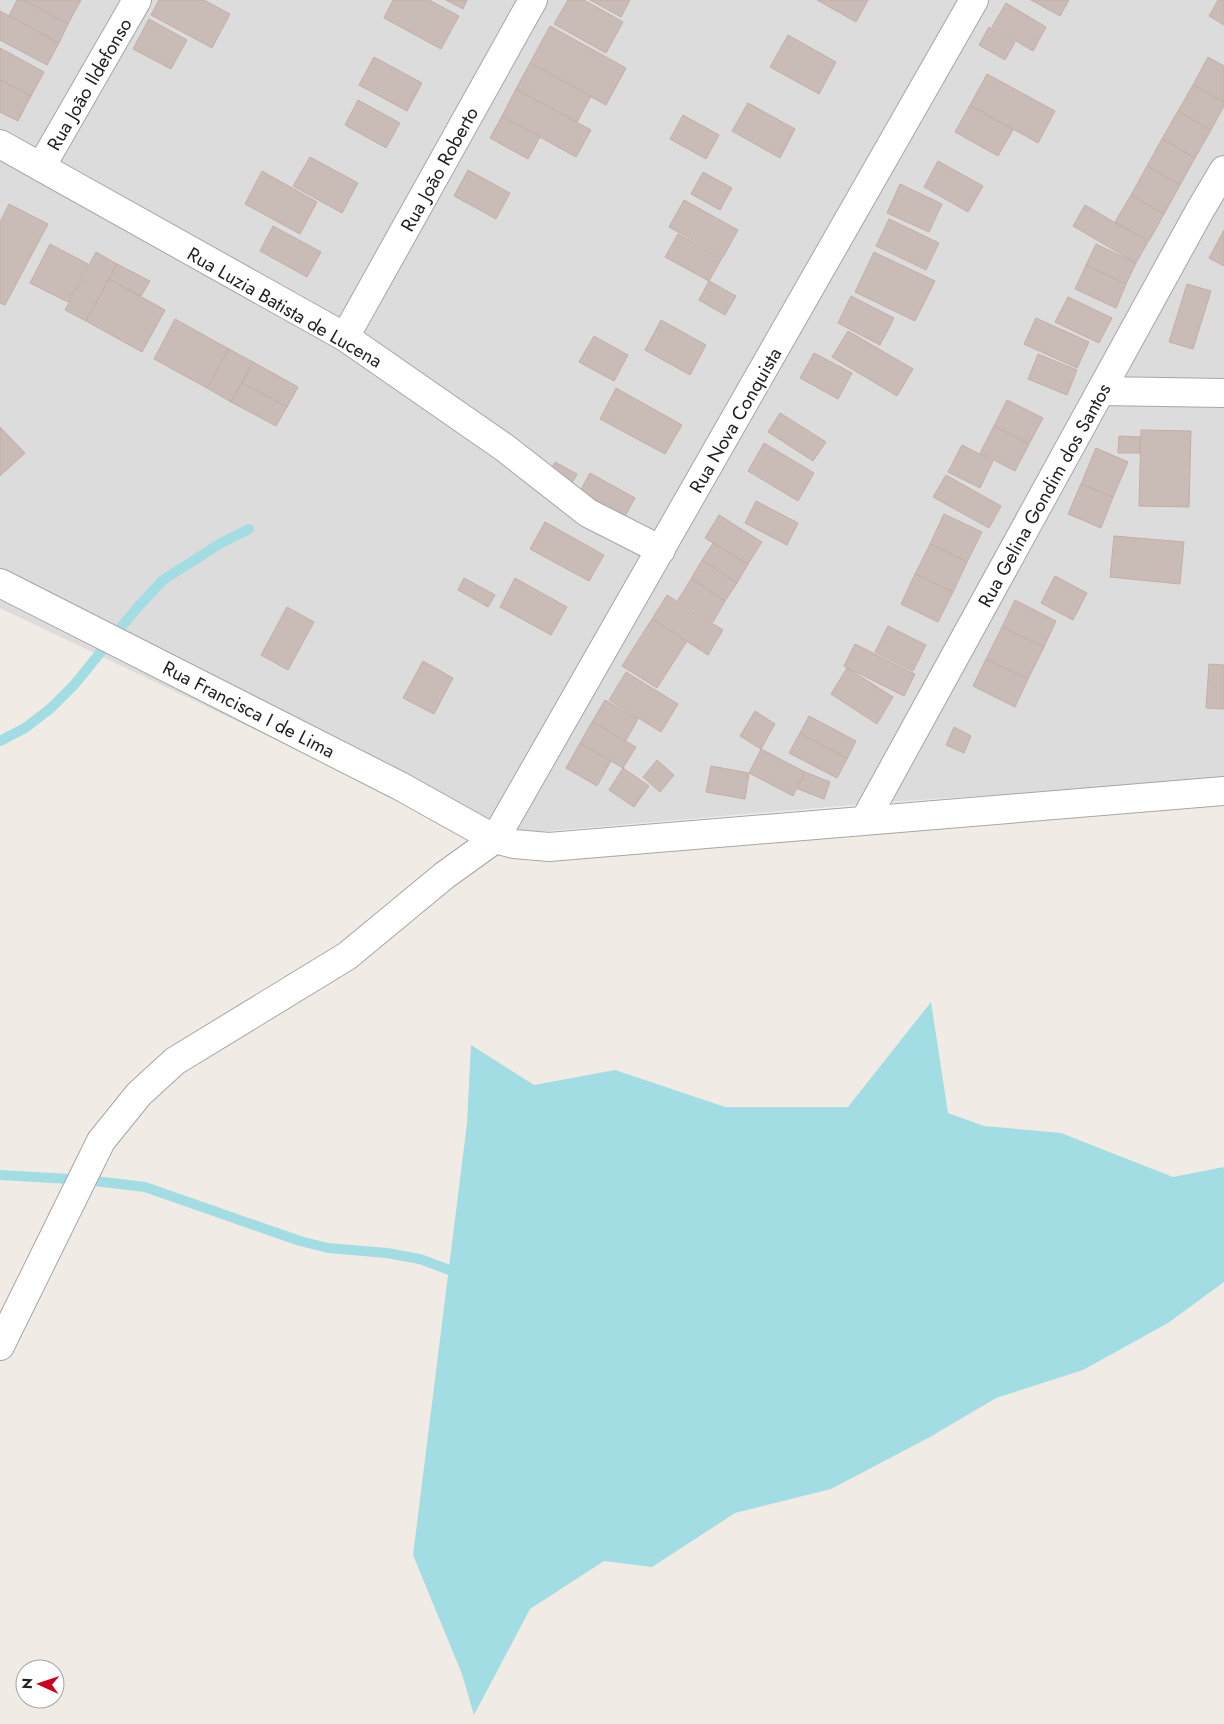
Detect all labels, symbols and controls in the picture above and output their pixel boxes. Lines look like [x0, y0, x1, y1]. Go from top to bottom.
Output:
street label: Rua João Ildefonso [40, 13, 138, 156]
street label: Rua João Roberto [394, 102, 485, 236]
street label: Rua Luzia Batista de Lucena [182, 241, 387, 374]
street label: Rua Nova Conquista [683, 343, 788, 498]
street label: Rua Gelina Gondim dos Santos [972, 378, 1118, 612]
street label: Rua Francisca I de Lima [158, 654, 340, 765]
north arrow [15, 1659, 65, 1709]
text: N [17, 1677, 37, 1689]

